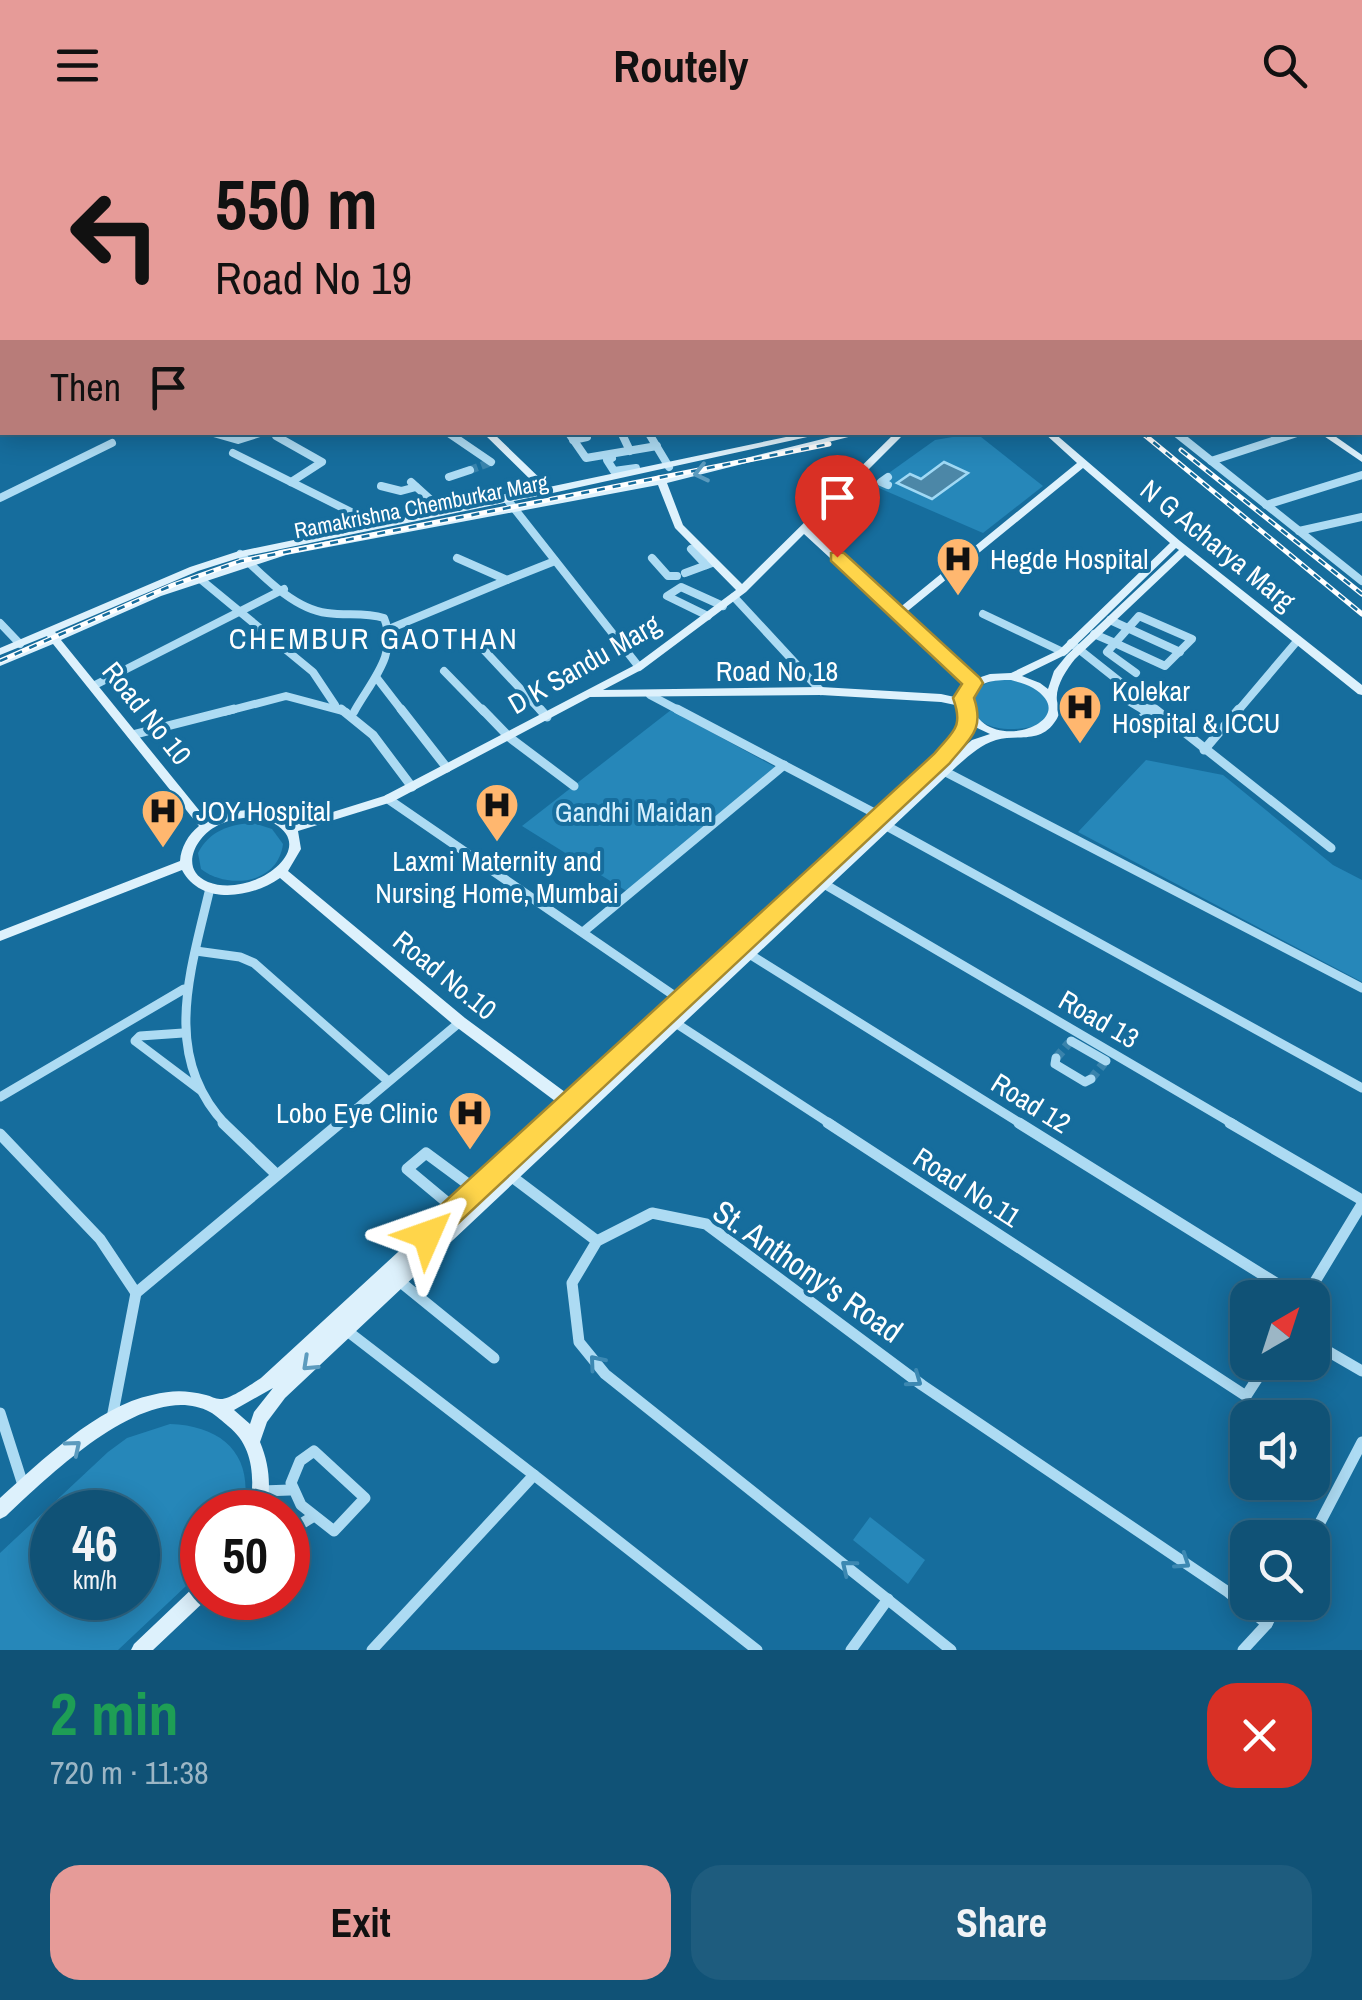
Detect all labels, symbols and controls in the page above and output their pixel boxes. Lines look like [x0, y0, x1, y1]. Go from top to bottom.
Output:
text: Routely [613, 35, 749, 96]
icon: menu [50, 38, 105, 93]
icon: search [1257, 38, 1312, 93]
text: 550 m [215, 157, 378, 251]
icon: left [50, 170, 180, 300]
text: Road No 19 [215, 247, 412, 308]
icon: arrive [141, 360, 196, 415]
text: Then [50, 362, 121, 413]
pin [795, 455, 880, 558]
one-way arrow [693, 461, 710, 482]
street label: Ramakrishna Chemburkar Marg [292, 467, 550, 545]
icon: arrive [810, 470, 865, 525]
street label: N G Acharya Marg [1133, 471, 1304, 619]
hospital icon: Hegde Hospital [935, 536, 981, 597]
place label: Hegde Hospital [990, 540, 1148, 578]
street label: D K Sandu Marg [501, 605, 667, 723]
district label: CHEMBUR GAOTHAN [229, 618, 519, 658]
street label: Road No 18 [716, 652, 838, 690]
street label: Road No 10 [94, 653, 200, 773]
place label: Kolekar Hospital & ICCU [1112, 672, 1280, 742]
hospital icon: Kolekar Hospital & ICCU [1057, 684, 1103, 745]
hospital icon: Laxmi Maternity and Nursing Home, Mumbai [474, 782, 520, 843]
hospital icon: JOY Hospital [140, 788, 186, 849]
place label: JOY Hospital [196, 792, 331, 830]
park label: Gandhi Maidan [555, 793, 713, 831]
place label: Laxmi Maternity and Nursing Home, Mumbai [375, 842, 619, 912]
street label: Road No.10 [385, 922, 505, 1028]
street label: Road 13 [1052, 981, 1146, 1057]
street label: Road 12 [984, 1064, 1078, 1142]
hospital icon: Lobo Eye Clinic [447, 1090, 493, 1151]
place label: Lobo Eye Clinic [276, 1094, 438, 1132]
street label: Road No.11 [906, 1138, 1028, 1236]
position arrow [375, 1183, 479, 1287]
street label: St. Anthony's Road [705, 1190, 911, 1352]
north arrow [1230, 1280, 1330, 1380]
map controls [1230, 1280, 1330, 1620]
one-way arrow [303, 1352, 321, 1370]
one-way arrow [590, 1355, 608, 1373]
one-way arrow [903, 1367, 922, 1386]
button: sound [1230, 1400, 1330, 1500]
one-way arrow [62, 1440, 80, 1458]
speed limit sign: 50 [180, 1490, 310, 1620]
text: 46 [72, 1509, 118, 1577]
button: search [1230, 1520, 1330, 1620]
one-way arrow [1172, 1550, 1191, 1568]
one-way arrow [841, 1561, 859, 1579]
text: km/h [73, 1563, 117, 1597]
text: 2 min [50, 1673, 179, 1754]
button: close [1207, 1683, 1312, 1788]
text: 720 m · 11:38 [50, 1751, 209, 1794]
button: Exit [50, 1865, 671, 1980]
button: Share [691, 1865, 1312, 1980]

